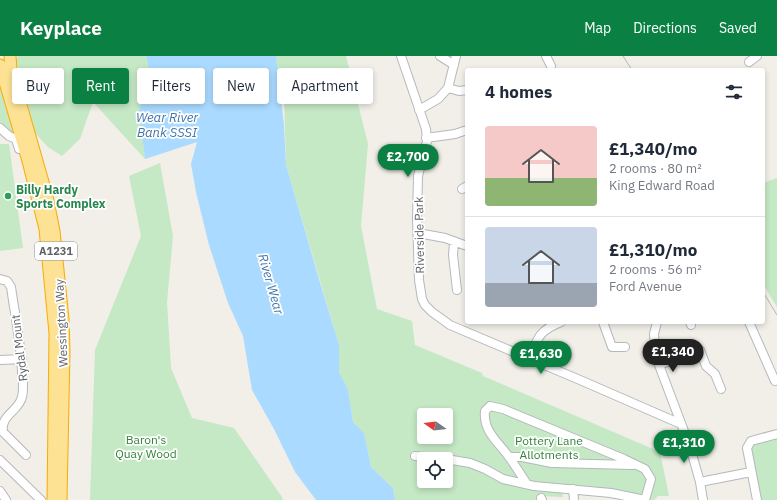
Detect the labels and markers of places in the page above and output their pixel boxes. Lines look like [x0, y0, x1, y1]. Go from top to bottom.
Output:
pin: £2,700 [375, 144, 441, 178]
place label: Billy Hardy Sports Complex [16, 182, 106, 211]
marker: Billy Hardy Sports Complex [3, 191, 13, 201]
pin: £1,340 [640, 339, 706, 373]
pin: £1,630 [508, 341, 574, 375]
pin: £1,310 [651, 430, 717, 464]

